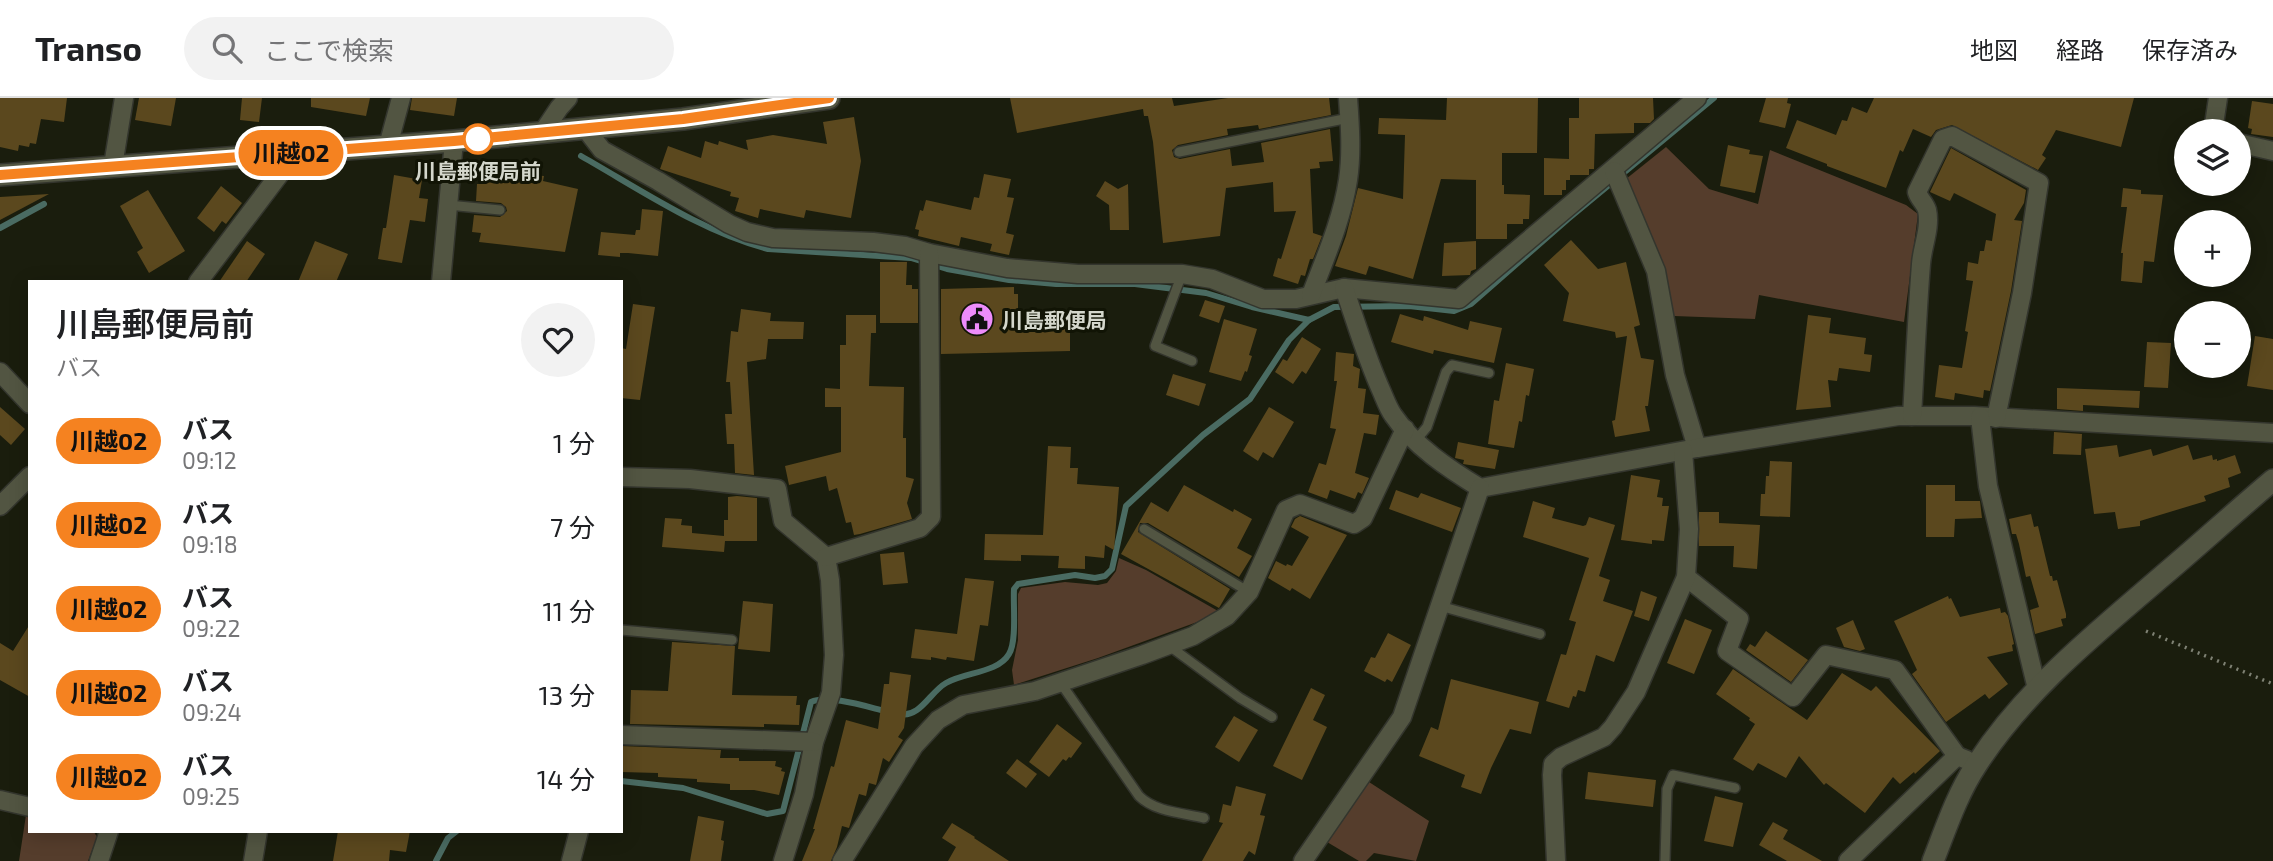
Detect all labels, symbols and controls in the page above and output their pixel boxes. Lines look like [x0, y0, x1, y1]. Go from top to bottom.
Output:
search box [184, 17, 674, 80]
text: Transo [35, 28, 142, 68]
icon: search [208, 29, 246, 67]
text: ここで検索 [264, 34, 394, 65]
text: 地図 [1970, 35, 2018, 64]
text: 経路 [2056, 35, 2104, 64]
text: 保存済み [2142, 35, 2238, 64]
map controls [2174, 119, 2251, 378]
button: layers [2174, 119, 2251, 196]
marker: 川島郵便局前 [463, 124, 493, 154]
line badge: 川越02 [242, 130, 340, 176]
text: 川越02 [252, 138, 330, 167]
place label: 川島郵便局前 [415, 158, 541, 183]
button: + [2174, 210, 2251, 287]
public building icon: 川島郵便局 [958, 300, 996, 338]
button: − [2174, 301, 2251, 378]
text: 川島郵便局前 [56, 303, 254, 343]
button: heart [521, 303, 595, 377]
place label: 川島郵便局 [1002, 307, 1107, 332]
text: バス [56, 353, 102, 381]
text: バス [182, 413, 234, 444]
text: 川越02 [70, 426, 147, 455]
text: 1 分 [553, 427, 595, 458]
text: 09:12 [182, 446, 237, 474]
text: バス [182, 497, 234, 528]
text: 川越02 [70, 510, 147, 539]
text: 7 分 [550, 511, 595, 542]
text: 09:18 [182, 530, 238, 558]
text: バス [182, 581, 234, 612]
text: 川越02 [70, 594, 147, 623]
text: 11 分 [543, 595, 595, 626]
text: 09:22 [182, 614, 240, 642]
text: バス [182, 665, 234, 696]
text: 川越02 [70, 678, 147, 707]
text: 13 分 [538, 679, 595, 710]
text: 09:24 [182, 698, 242, 726]
text: バス [182, 749, 234, 780]
text: 川越02 [70, 762, 147, 791]
text: 14 分 [537, 763, 595, 794]
text: 09:25 [182, 782, 240, 810]

